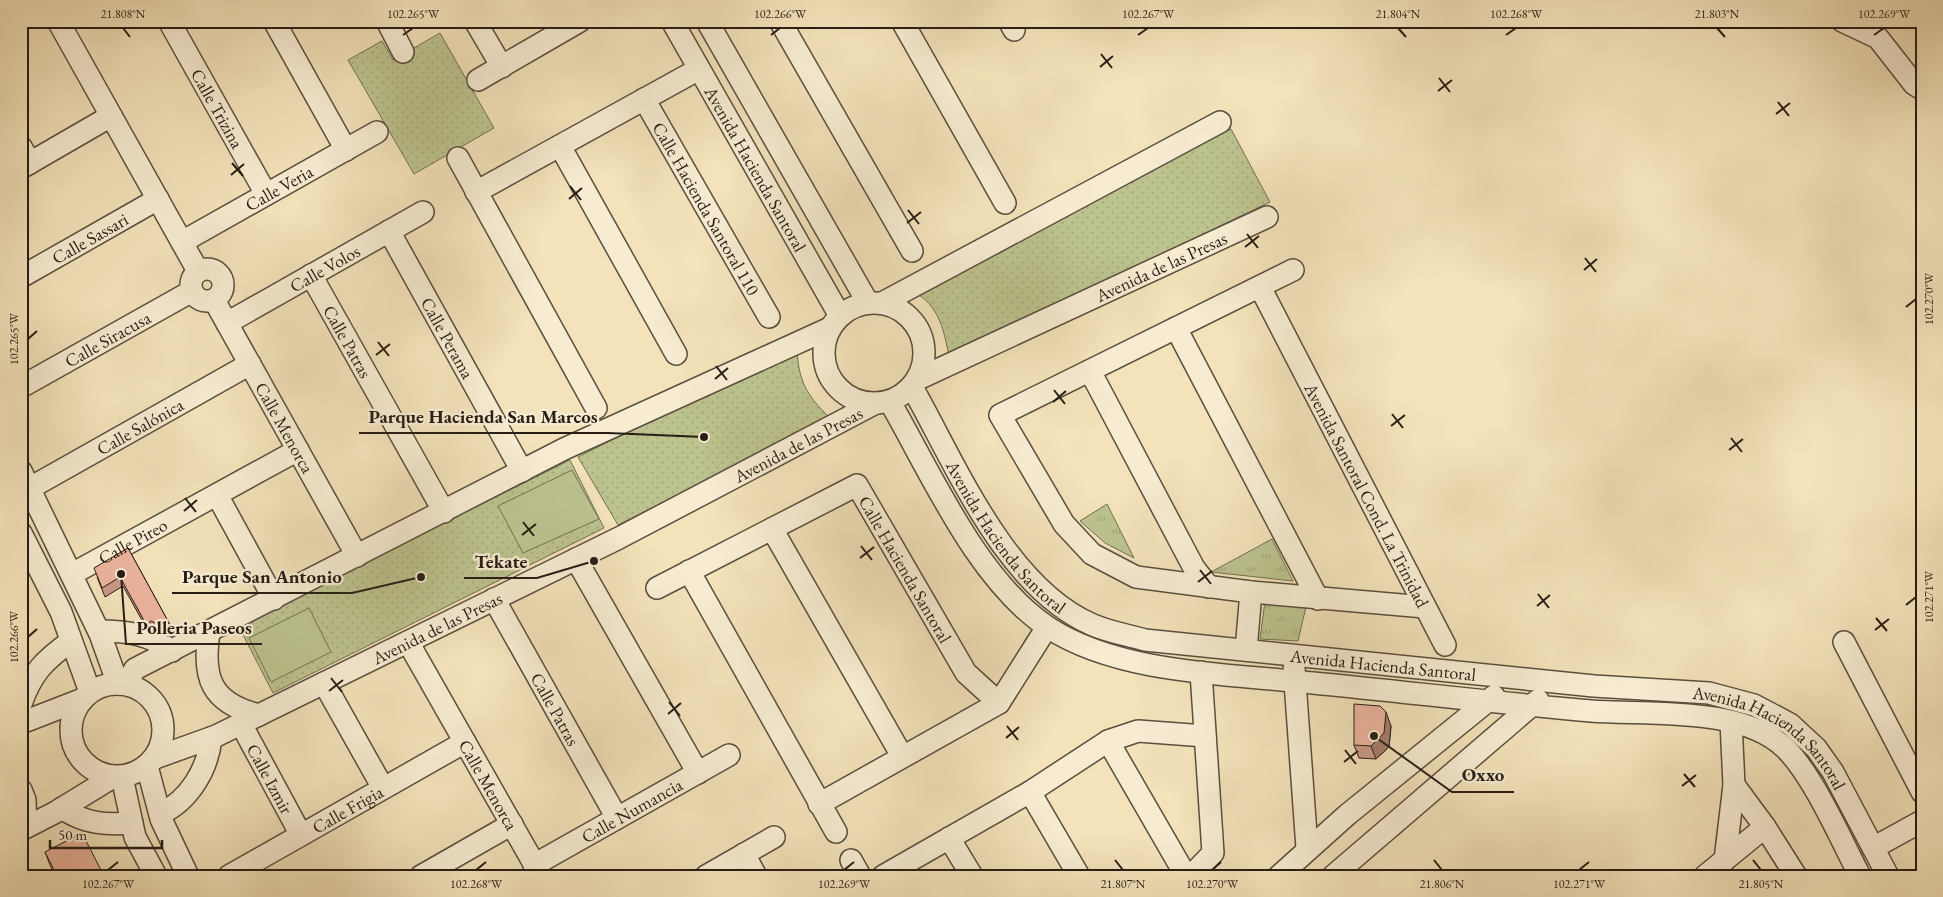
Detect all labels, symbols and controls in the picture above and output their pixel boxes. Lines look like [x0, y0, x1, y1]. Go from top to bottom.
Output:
text: 21.808°N [101, 6, 146, 22]
text: 102.265°W [387, 6, 440, 22]
text: 102.266°W [754, 6, 807, 22]
text: 102.267°W [1122, 6, 1175, 22]
text: 21.804°N [1376, 6, 1421, 22]
text: 102.268°W [1490, 6, 1543, 22]
text: 21.803°N [1695, 6, 1740, 22]
text: 102.269°W [1858, 6, 1911, 22]
street label: Calle Trizina [186, 64, 250, 153]
street label: Avenida Hacienda Santoral [699, 81, 812, 256]
street label: Calle Hacienda Santoral 110 [648, 118, 766, 299]
street label: Calle Veria [241, 159, 317, 216]
street label: Calle Sassari [47, 207, 132, 269]
street label: Avenida de las Presas [1091, 226, 1231, 307]
street label: Calle Volos [285, 239, 364, 297]
text: 102.270°W [1921, 272, 1937, 325]
street label: Calle Perama [416, 293, 480, 383]
street label: Calle Patras [319, 301, 378, 382]
street label: Calle Siracusa [60, 305, 155, 372]
text: 102.265°W [6, 312, 22, 365]
street label: Calle Menorca [251, 378, 320, 478]
street label: Avenida Santoral Cond. La Trinidad [1299, 378, 1435, 612]
street label: Calle Salónica [92, 392, 188, 460]
callout: Parque Hacienda San Marcos [359, 399, 608, 433]
street label: Avenida de las Presas [729, 401, 866, 488]
text: Parque Hacienda San Marcos [368, 404, 598, 429]
street label: Avenida Hacienda Santoral [941, 455, 1071, 618]
street label: Calle Hacienda Santoral [854, 491, 957, 647]
street label: Calle Pireo [94, 513, 171, 569]
callout: Tekate [464, 544, 537, 578]
text: Tekate [474, 549, 528, 574]
callout: Parque San Antonio [172, 559, 352, 593]
text: Parque San Antonio [182, 564, 342, 589]
text: 102.271°W [1921, 570, 1937, 623]
street label: Avenida de las Presas [367, 586, 506, 670]
text: 102.266°W [6, 610, 22, 663]
callout: Polleria Paseos [126, 610, 262, 644]
text: Polleria Paseos [136, 615, 252, 640]
street label: Avenida Hacienda Santoral [1288, 643, 1477, 685]
street label: Calle Patras [526, 668, 585, 750]
street label: Avenida Hacienda Santoral [1691, 680, 1852, 793]
street label: Calle Menorca [454, 735, 524, 835]
street label: Calle Izmir [242, 739, 299, 818]
callout: Oxxo [1452, 758, 1514, 792]
text: Oxxo [1462, 762, 1505, 787]
street label: Calle Numancia [577, 772, 687, 848]
street label: Calle Frigia [308, 779, 388, 838]
scale bar [50, 817, 162, 849]
text: 50 m [58, 825, 87, 844]
text: 102.267°W [82, 876, 135, 892]
text: 102.268°W [450, 876, 503, 892]
text: 102.269°W [818, 876, 871, 892]
text: 21.807°N [1101, 876, 1146, 892]
text: 102.270°W [1186, 876, 1239, 892]
text: 21.806°N [1420, 876, 1465, 892]
text: 102.271°W [1553, 876, 1606, 892]
text: 21.805°N [1739, 876, 1784, 892]

